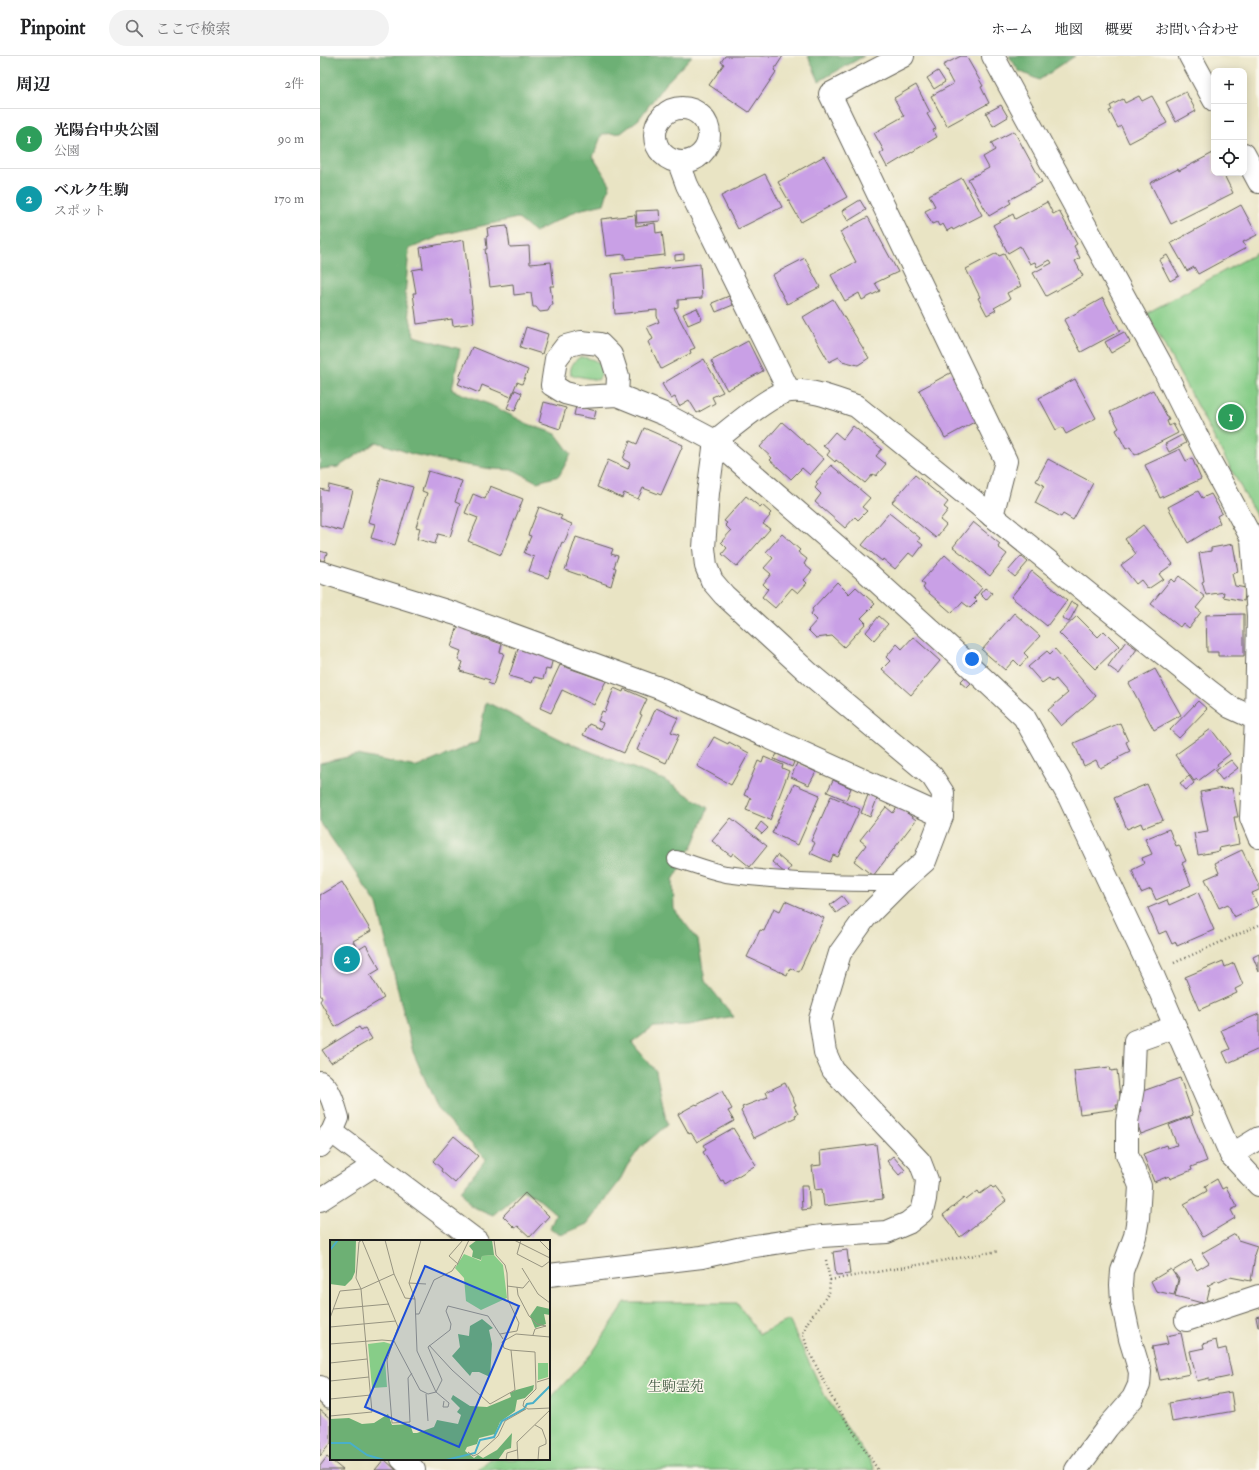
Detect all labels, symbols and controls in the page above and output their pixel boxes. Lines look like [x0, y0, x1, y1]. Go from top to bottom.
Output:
search box [109, 10, 389, 46]
text: Pinpoint [20, 16, 85, 40]
icon: search [123, 17, 145, 39]
text: ここで検索 [155, 20, 230, 39]
text: ホーム [991, 21, 1033, 38]
text: 地図 [1055, 21, 1083, 38]
text: 概要 [1105, 21, 1133, 38]
text: お問い合わせ [1155, 21, 1239, 38]
map controls [1211, 68, 1247, 176]
button: + [1211, 68, 1247, 104]
text: 周辺 [16, 74, 50, 95]
text: 2件 [284, 76, 304, 92]
button: − [1211, 104, 1247, 140]
text: 光陽台中央公園 [54, 121, 159, 140]
text: 1 [27, 131, 31, 147]
text: 90 m [278, 131, 304, 147]
button: locate [1211, 140, 1247, 176]
text: 公園 [54, 143, 80, 159]
text: ベルク生駒 [54, 181, 129, 200]
text: 2 [26, 191, 32, 207]
text: 170 m [274, 191, 304, 207]
text: スポット [54, 203, 106, 219]
pin: 1 [1218, 402, 1244, 432]
your location [962, 649, 982, 669]
pin: 2 [334, 944, 360, 974]
inset map [330, 1240, 550, 1460]
park label: 生駒霊苑 [648, 1378, 704, 1395]

